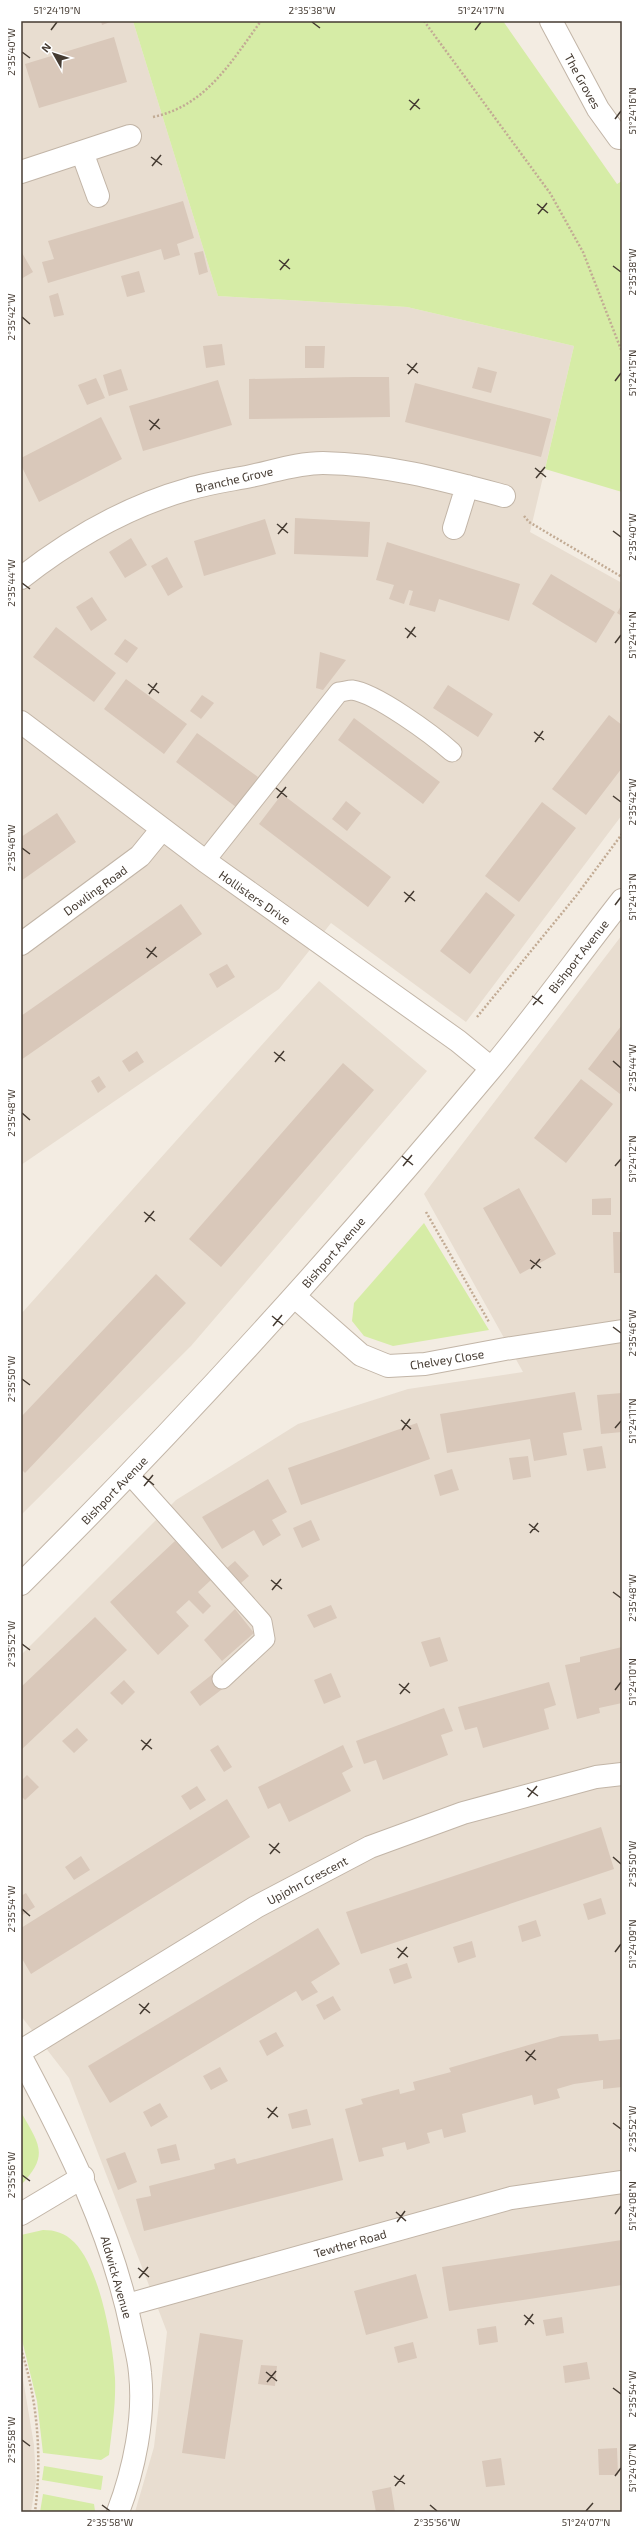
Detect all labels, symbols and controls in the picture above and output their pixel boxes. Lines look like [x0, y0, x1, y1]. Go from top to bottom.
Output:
text: 51°24'19"N [33, 4, 81, 16]
text: 2°35'38"W [289, 4, 336, 16]
text: 51°24'17"N [458, 4, 504, 16]
text: 2°35'40"W [5, 28, 17, 76]
north arrow [34, 34, 74, 74]
text: N [38, 40, 53, 55]
street label: The Groves [562, 51, 604, 111]
text: 51°24'16"N [626, 87, 638, 135]
text: 2°35'38"W [626, 248, 638, 295]
text: 2°35'42"W [5, 293, 17, 340]
text: 51°24'15"N [626, 350, 638, 396]
street label: Branche Grove [194, 463, 274, 495]
text: 2°35'40"W [626, 513, 638, 561]
text: 2°35'44"W [5, 559, 17, 607]
text: 51°24'14"N [626, 611, 638, 659]
text: 2°35'42"W [626, 778, 638, 825]
text: 2°35'46"W [5, 824, 17, 871]
street label: Dowling Road [60, 862, 130, 918]
street label: Hollisters Drive [217, 867, 293, 927]
text: 51°24'13"N [626, 874, 638, 920]
street label: Bishport Avenue [545, 917, 611, 995]
text: 2°35'44"W [626, 1044, 638, 1092]
text: 2°35'48"W [5, 1089, 17, 1137]
text: 51°24'12"N [626, 1136, 638, 1182]
street label: Bishport Avenue [298, 1214, 368, 1290]
text: 2°35'46"W [626, 1309, 638, 1356]
street label: Chelvey Close [409, 1346, 485, 1372]
text: 2°35'50"W [5, 1355, 17, 1402]
text: 51°24'11"N [626, 1398, 638, 1444]
street label: Bishport Avenue [78, 1453, 150, 1527]
text: 2°35'48"W [626, 1574, 638, 1622]
text: 2°35'52"W [5, 1620, 17, 1667]
text: 51°24'10"N [626, 1658, 638, 1706]
text: 2°35'50"W [626, 1840, 638, 1887]
street label: Upjohn Crescent [264, 1853, 351, 1908]
text: 2°35'54"W [5, 1885, 17, 1932]
text: 51°24'09"N [626, 1919, 638, 1969]
text: 2°35'52"W [626, 2105, 638, 2152]
text: 2°35'56"W [5, 2151, 17, 2198]
text: 51°24'08"N [626, 2181, 638, 2231]
street label: Tewther Road [312, 2226, 388, 2260]
street label: Aldwick Avenue [99, 2234, 135, 2320]
text: 2°35'54"W [626, 2370, 638, 2417]
text: 2°35'58"W [5, 2416, 17, 2463]
text: 51°24'07"N [626, 2444, 638, 2492]
text: 2°35'58"W [87, 2516, 134, 2528]
text: 2°35'56"W [414, 2516, 461, 2528]
text: 51°24'07"N [562, 2516, 610, 2528]

